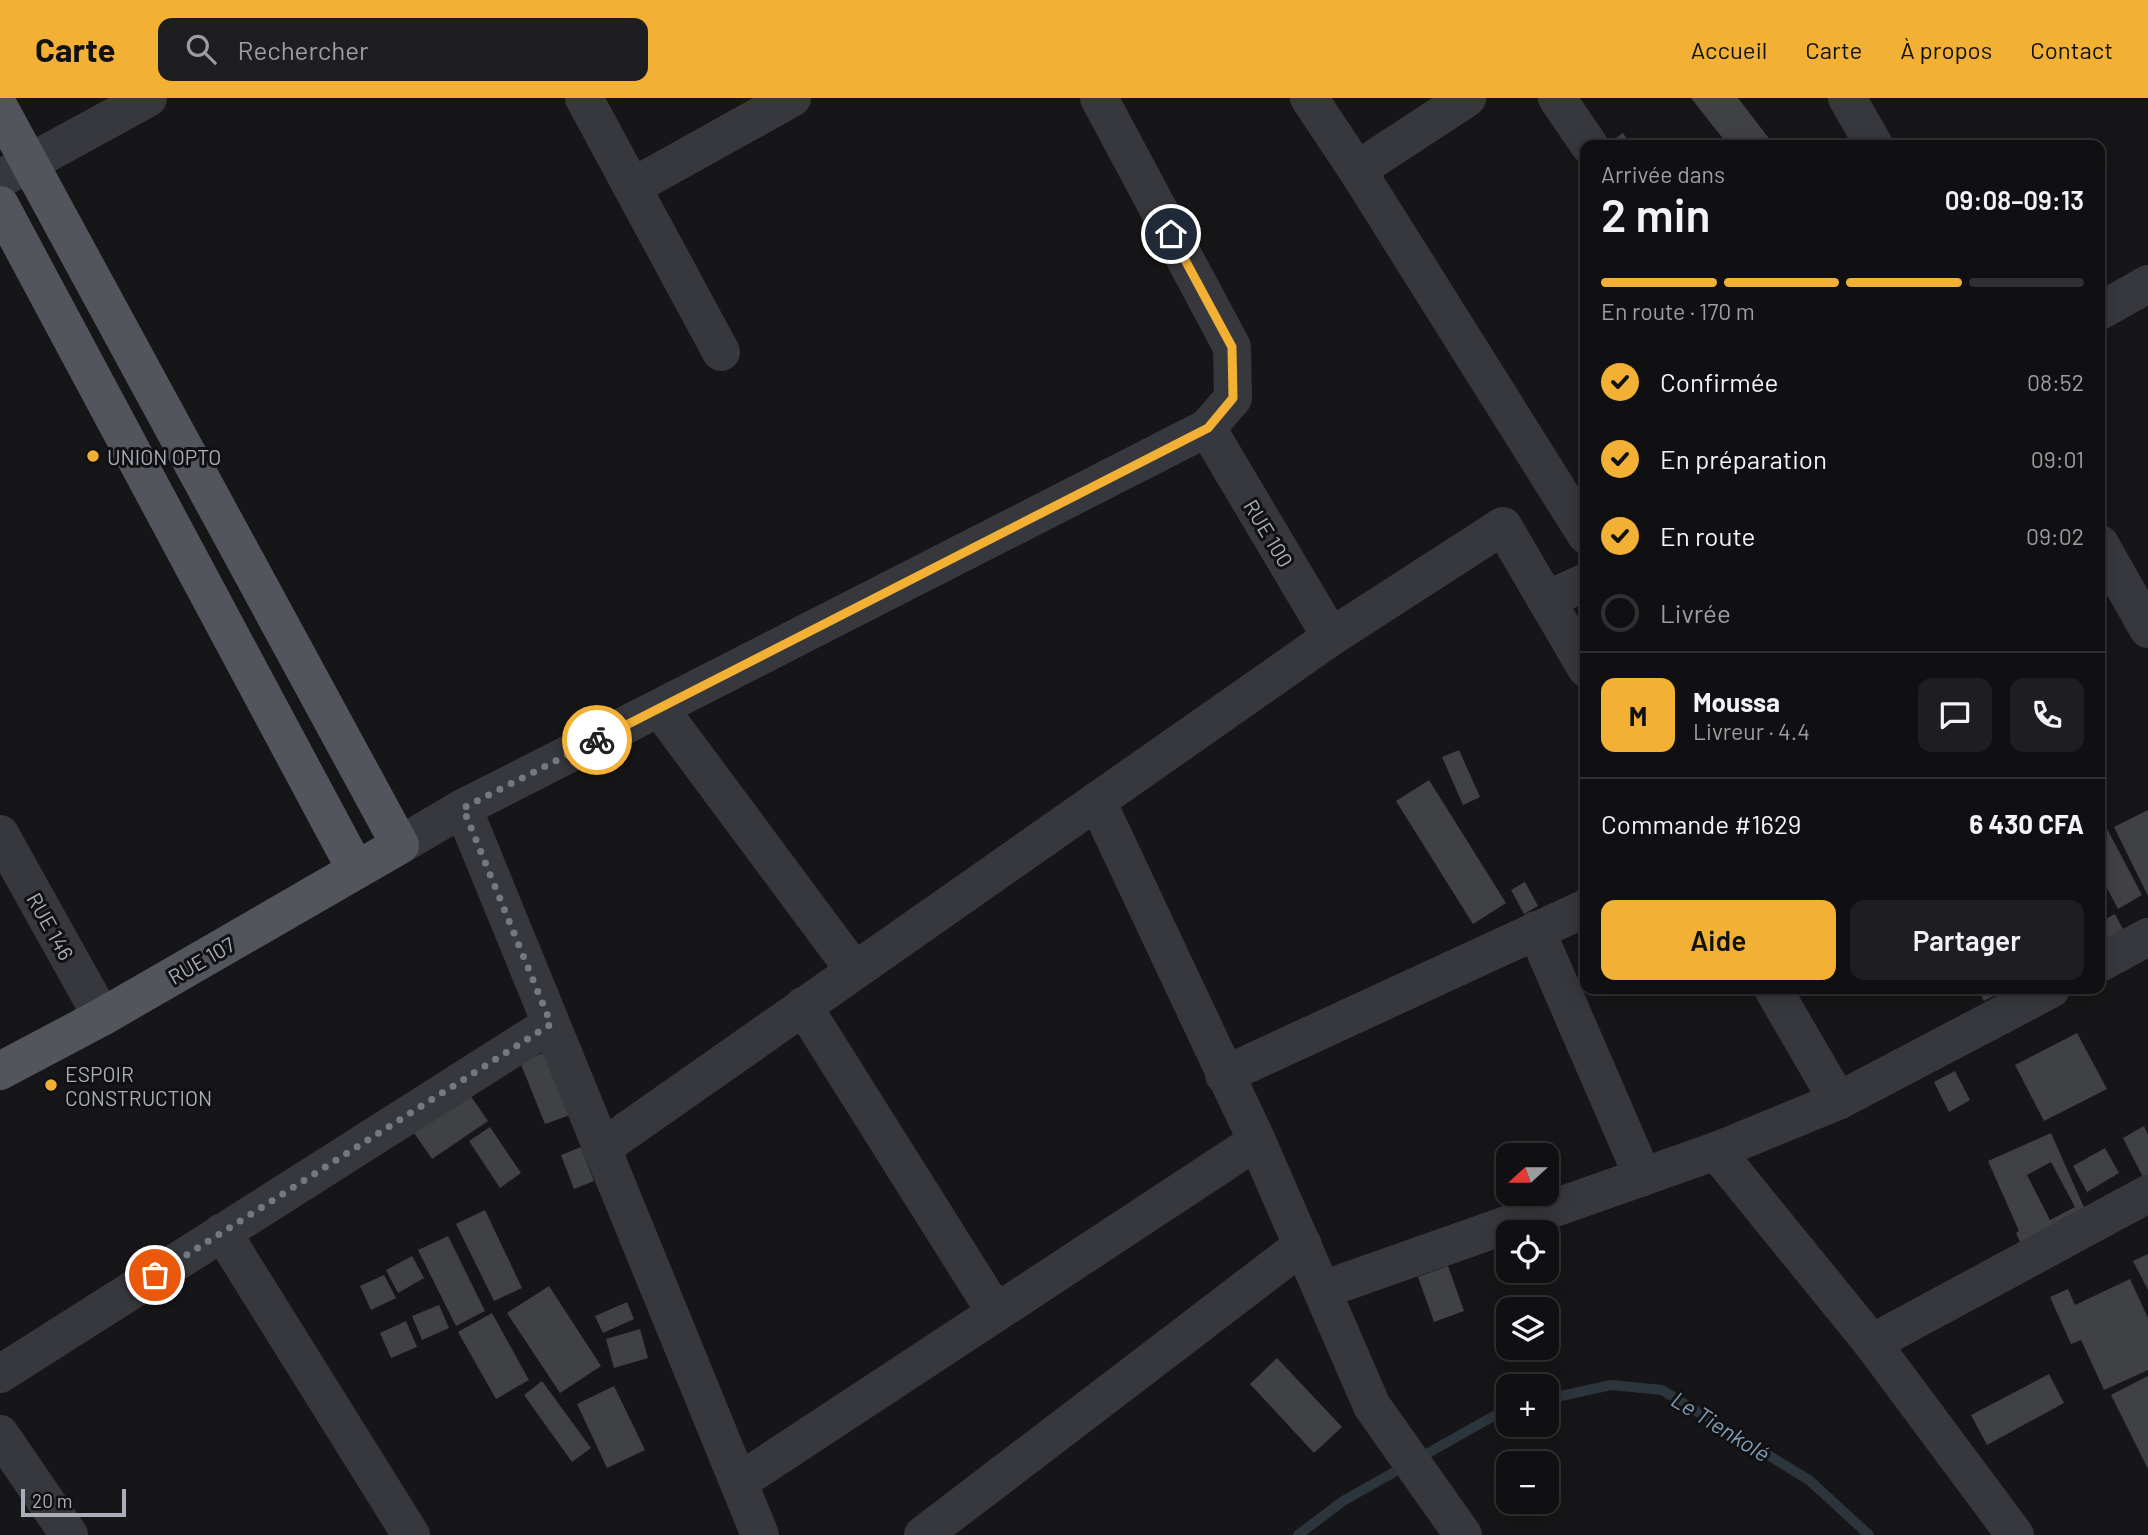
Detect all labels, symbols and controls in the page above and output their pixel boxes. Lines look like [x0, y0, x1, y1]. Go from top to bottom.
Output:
search box [158, 18, 648, 81]
text: Carte [35, 29, 116, 69]
icon: search [182, 30, 220, 68]
text: Rechercher [238, 34, 368, 65]
text: Accueil [1691, 35, 1767, 64]
text: Carte [1805, 35, 1862, 64]
text: À propos [1900, 35, 1992, 64]
text: Contact [2030, 35, 2113, 64]
text: Arrivée dans [1601, 160, 1725, 188]
text: 09:08–09:13 [1945, 184, 2084, 215]
text: 2 min [1601, 186, 1710, 241]
pin [1141, 204, 1201, 264]
icon: home [1152, 215, 1190, 253]
text: En route · 170 m [1601, 297, 1755, 325]
icon: check [1601, 363, 1639, 401]
text: Confirmée [1660, 366, 1778, 397]
text: 08:52 [2027, 368, 2084, 396]
icon: check [1601, 440, 1639, 478]
text: En préparation [1660, 443, 1827, 474]
place label: UNION OPTO [107, 444, 221, 469]
text: 09:01 [2031, 445, 2084, 473]
marker: UNION OPTO [85, 448, 101, 464]
street label: RUE 100 [1239, 495, 1299, 571]
icon: check [1601, 517, 1639, 555]
text: En route [1660, 520, 1755, 551]
text: 09:02 [2026, 522, 2084, 550]
text: Livrée [1660, 597, 1731, 628]
button: chat [1918, 678, 1992, 752]
button: phone [2010, 678, 2084, 752]
text: Moussa [1693, 686, 1780, 717]
text: M [1629, 700, 1647, 731]
courier [562, 705, 632, 775]
text: Livreur · 4.4 [1693, 717, 1810, 745]
icon: bike [578, 721, 616, 759]
text: Commande #1629 [1601, 808, 1801, 839]
text: 6 430 CFA [1969, 808, 2084, 839]
street label: RUE 146 [22, 888, 80, 964]
button: Aide [1601, 900, 1836, 980]
button: Partager [1850, 900, 2084, 980]
street label: RUE 107 [163, 931, 239, 989]
place label: ESPOIR CONSTRUCTION [65, 1061, 212, 1110]
marker: ESPOIR CONSTRUCTION [43, 1077, 59, 1093]
north arrow [1496, 1143, 1559, 1206]
map controls [1496, 1143, 1559, 1514]
button: locate [1496, 1220, 1559, 1283]
pin [125, 1245, 185, 1305]
icon: bag [136, 1256, 174, 1294]
button: layers [1496, 1297, 1559, 1360]
button: + [1496, 1374, 1559, 1437]
water label: Le Tienkolé [1667, 1385, 1775, 1467]
button: − [1496, 1451, 1559, 1514]
scale bar [21, 1486, 126, 1518]
text: 20 m [32, 1489, 72, 1512]

